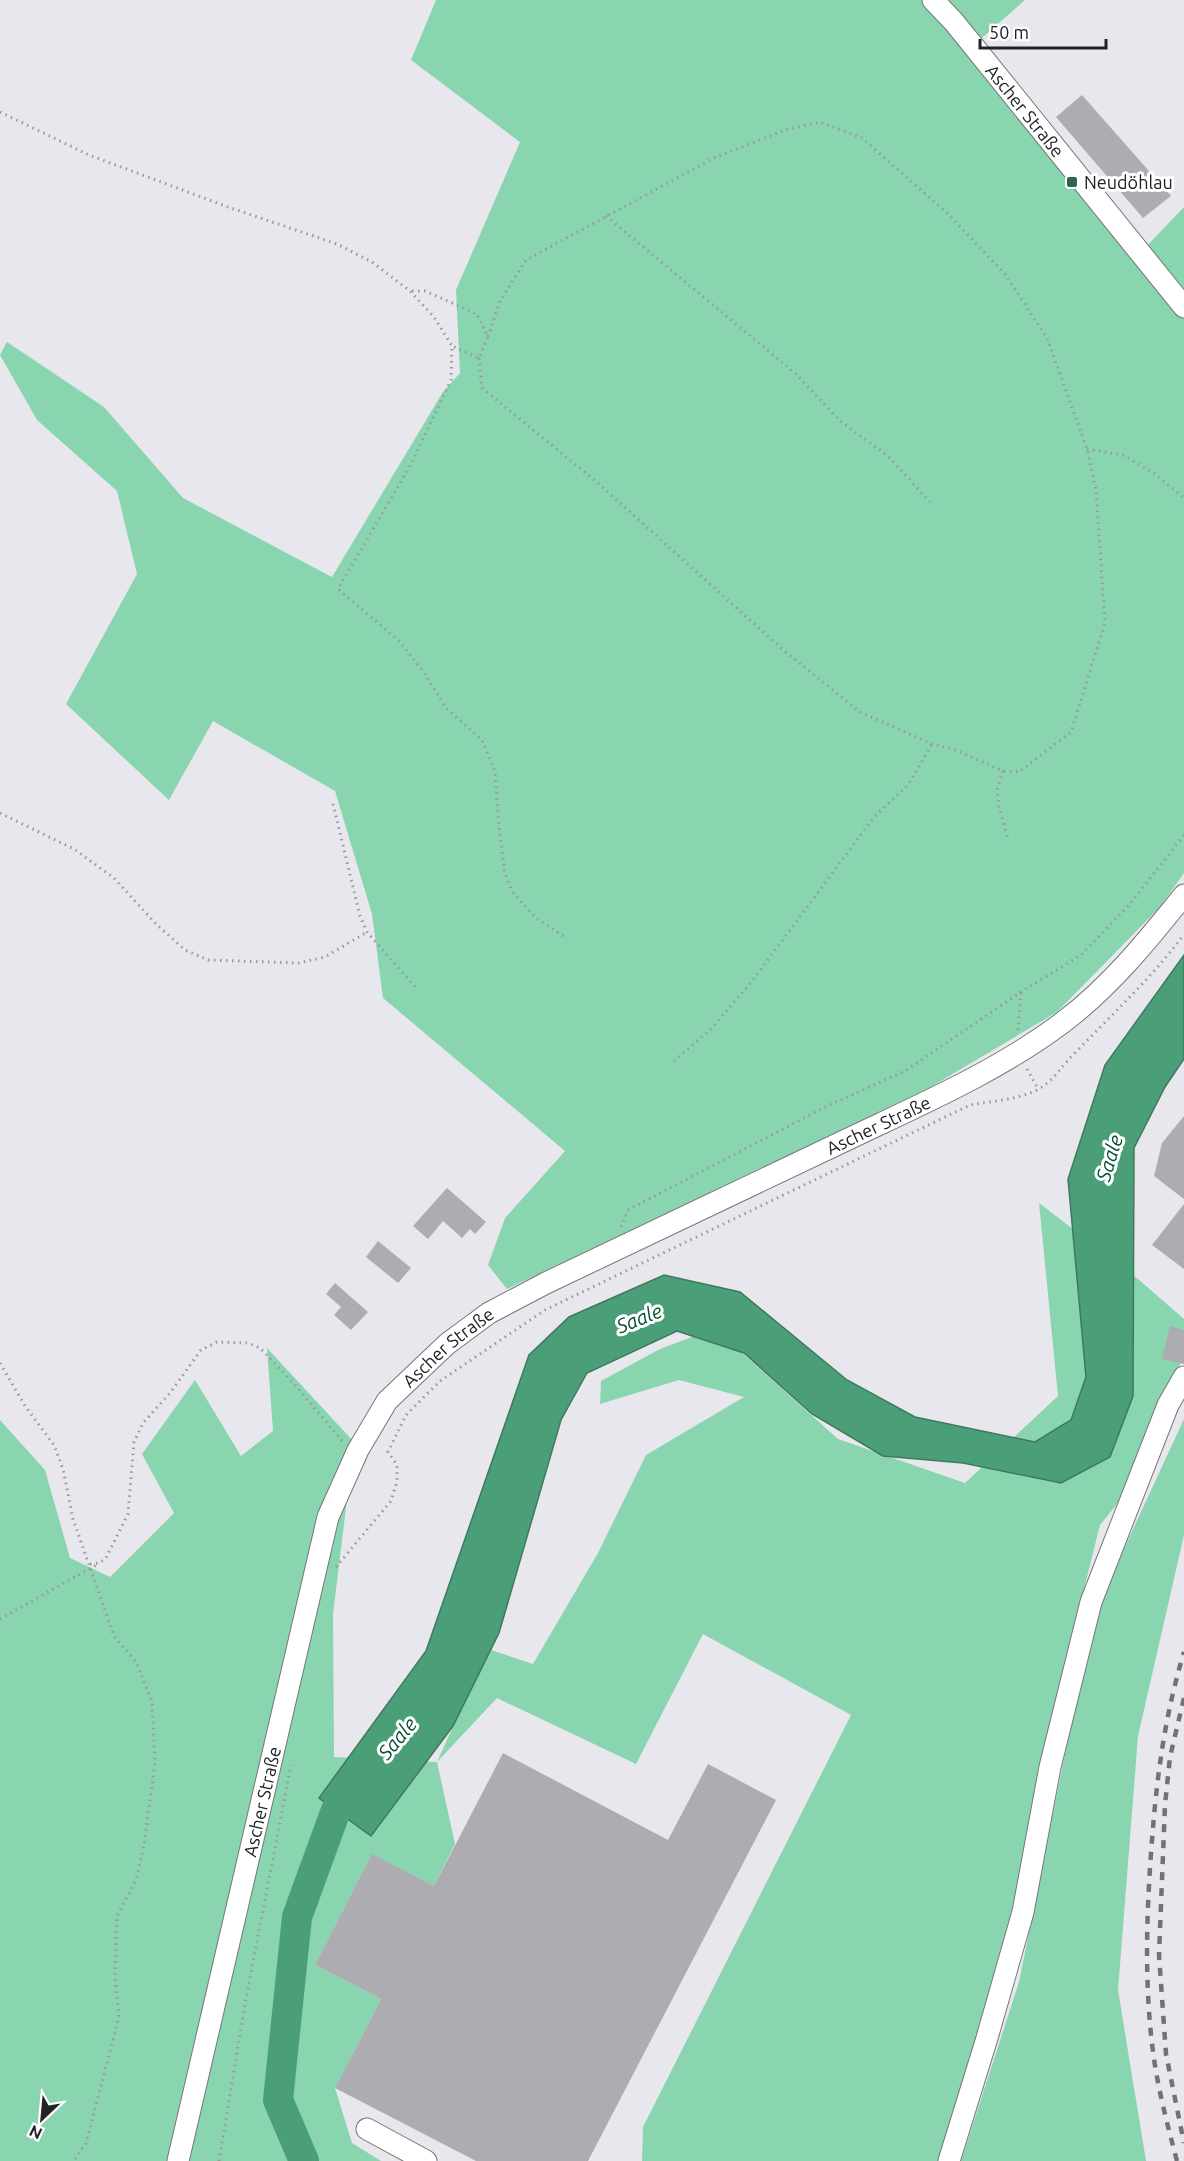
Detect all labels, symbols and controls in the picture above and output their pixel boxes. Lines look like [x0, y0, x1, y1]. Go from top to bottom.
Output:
scale bar [980, 12, 1106, 50]
text: 50 m [989, 22, 1029, 42]
street label: Ascher Straße [982, 60, 1069, 161]
place label: Neudöhlau [1084, 172, 1173, 192]
marker: Neudöhlau [1065, 175, 1079, 189]
street label: Ascher Straße [823, 1092, 934, 1158]
water label: Saale [1091, 1132, 1127, 1185]
water label: Saale [612, 1298, 665, 1338]
street label: Ascher Straße [398, 1303, 497, 1391]
water label: Saale [372, 1713, 421, 1764]
street label: Ascher Straße [239, 1744, 284, 1859]
north arrow [12, 2089, 72, 2149]
text: N [26, 2122, 45, 2143]

